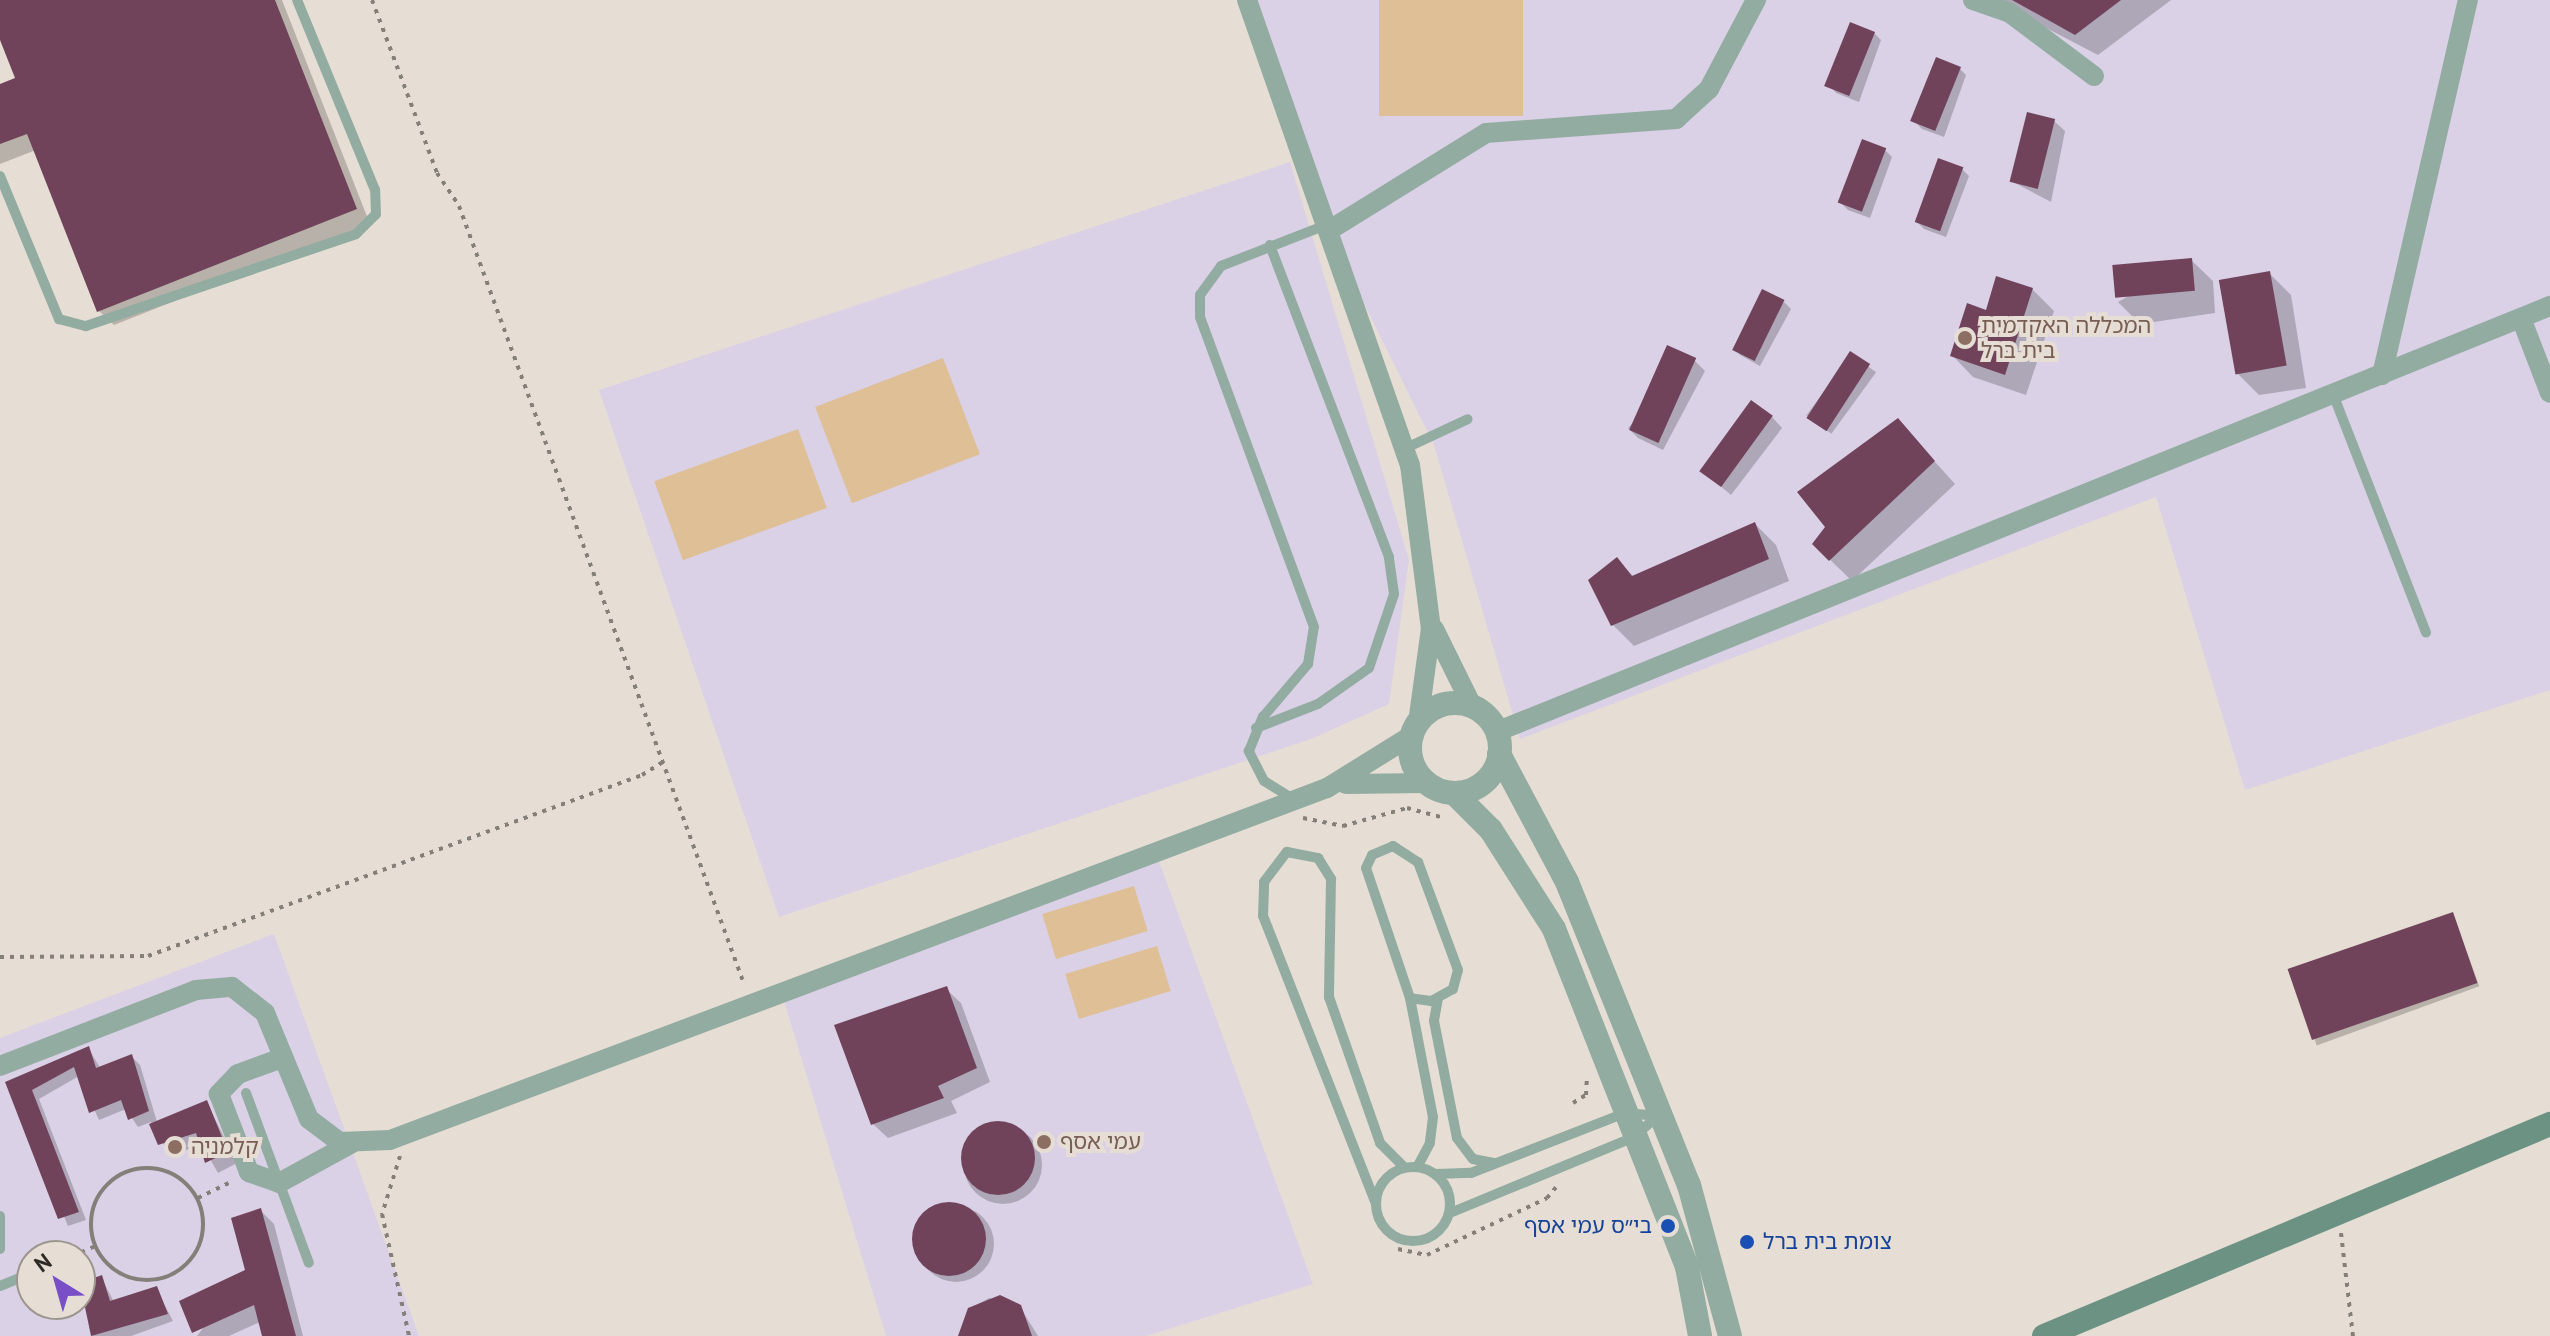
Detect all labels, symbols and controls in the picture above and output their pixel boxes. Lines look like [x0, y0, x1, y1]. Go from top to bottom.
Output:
place label: המכללה האקדמית בית ברל [1981, 312, 2151, 364]
marker: המכללה האקדמית בית ברל [1956, 329, 1974, 347]
place label: עמי אסף [1060, 1129, 1141, 1155]
marker: עמי אסף [1035, 1133, 1053, 1151]
place label: קלמניה [191, 1134, 259, 1160]
marker: קלמניה [166, 1138, 184, 1156]
place label: בי״ס עמי אסף [1524, 1213, 1652, 1239]
marker: בי״ס עמי אסף [1659, 1217, 1677, 1235]
place label: צומת בית ברל [1763, 1229, 1892, 1255]
marker: צומת בית ברל [1738, 1233, 1756, 1251]
north arrow [16, 1240, 96, 1320]
text: N [29, 1247, 57, 1278]

